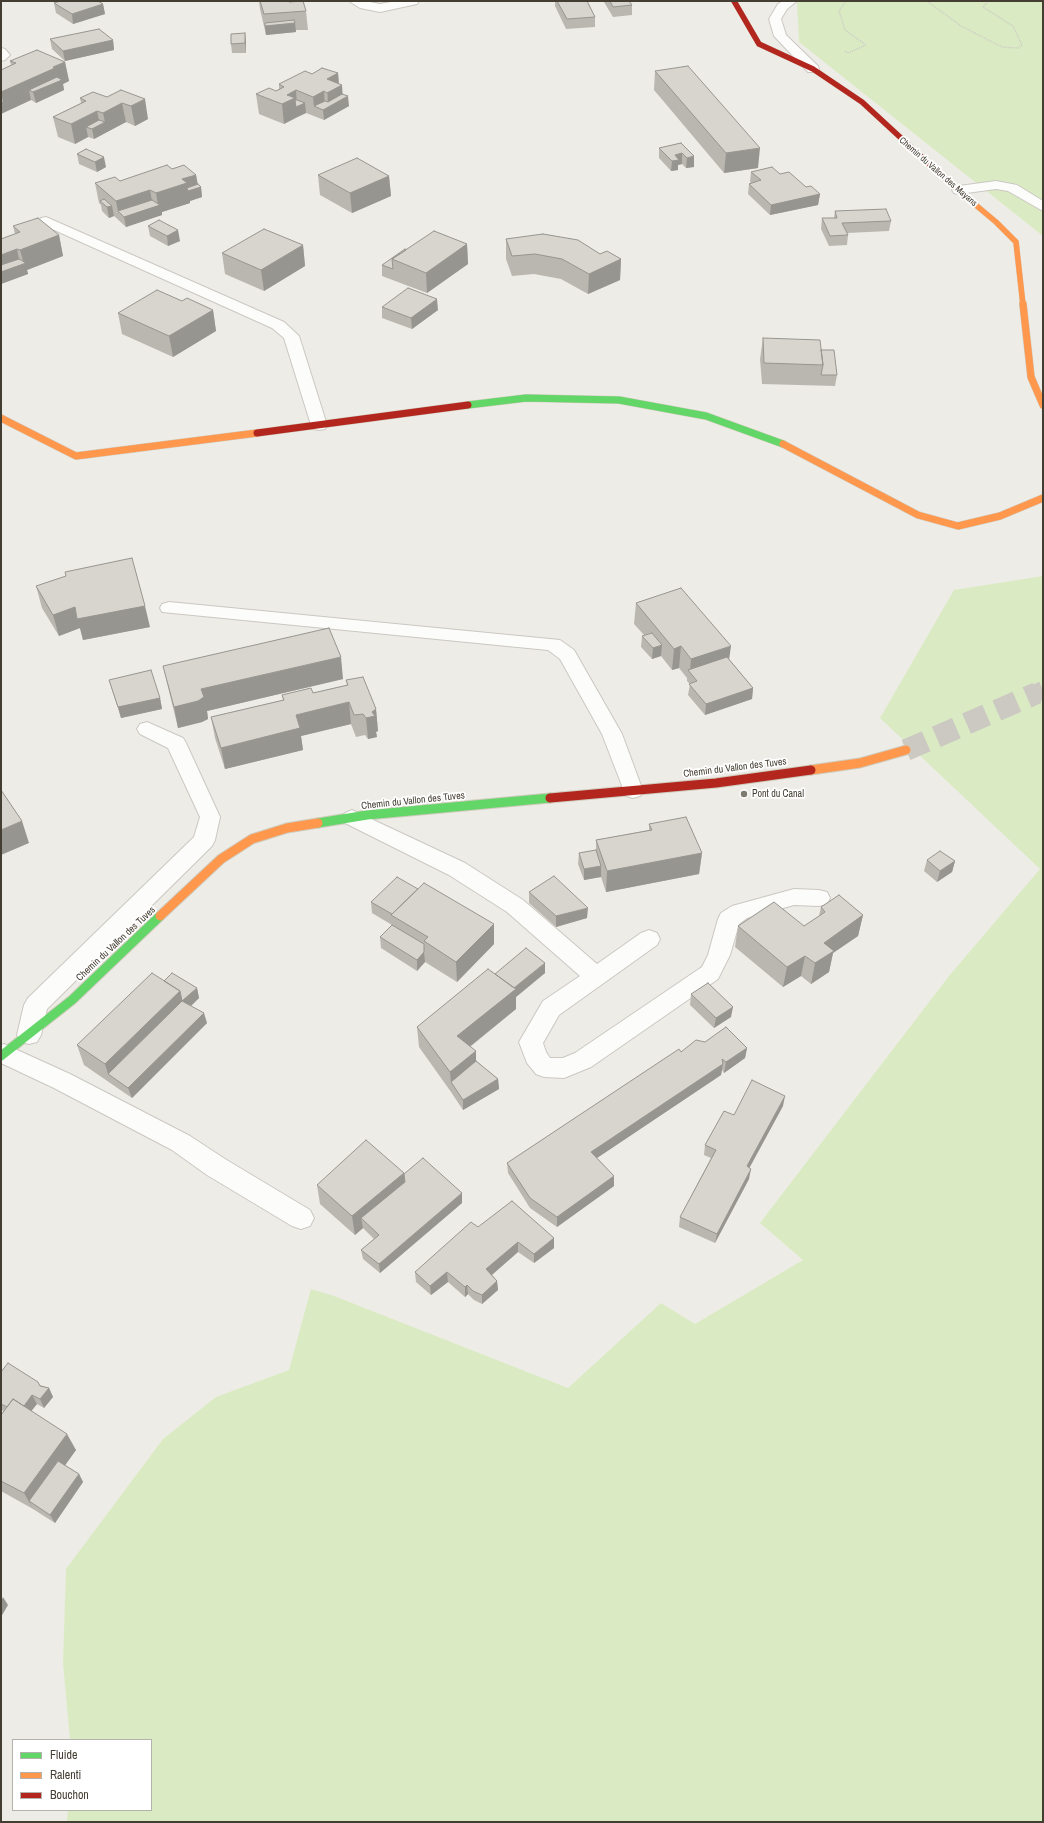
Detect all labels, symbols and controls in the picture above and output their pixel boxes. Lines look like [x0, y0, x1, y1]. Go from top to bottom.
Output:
street label: Chemin du Vallon des Mayans [897, 135, 979, 209]
street label: Chemin du Vallon des Tuves [683, 756, 787, 780]
place label: Pont du Canal [752, 788, 804, 800]
marker: Pont du Canal [739, 789, 749, 799]
street label: Chemin du Vallon des Tuves [361, 790, 465, 812]
street label: Chemin du Vallon des Tuves [74, 904, 158, 984]
legend [12, 1739, 152, 1811]
text: Fluide [50, 1747, 77, 1763]
text: Ralenti [50, 1767, 81, 1783]
text: Bouchon [50, 1787, 89, 1803]

